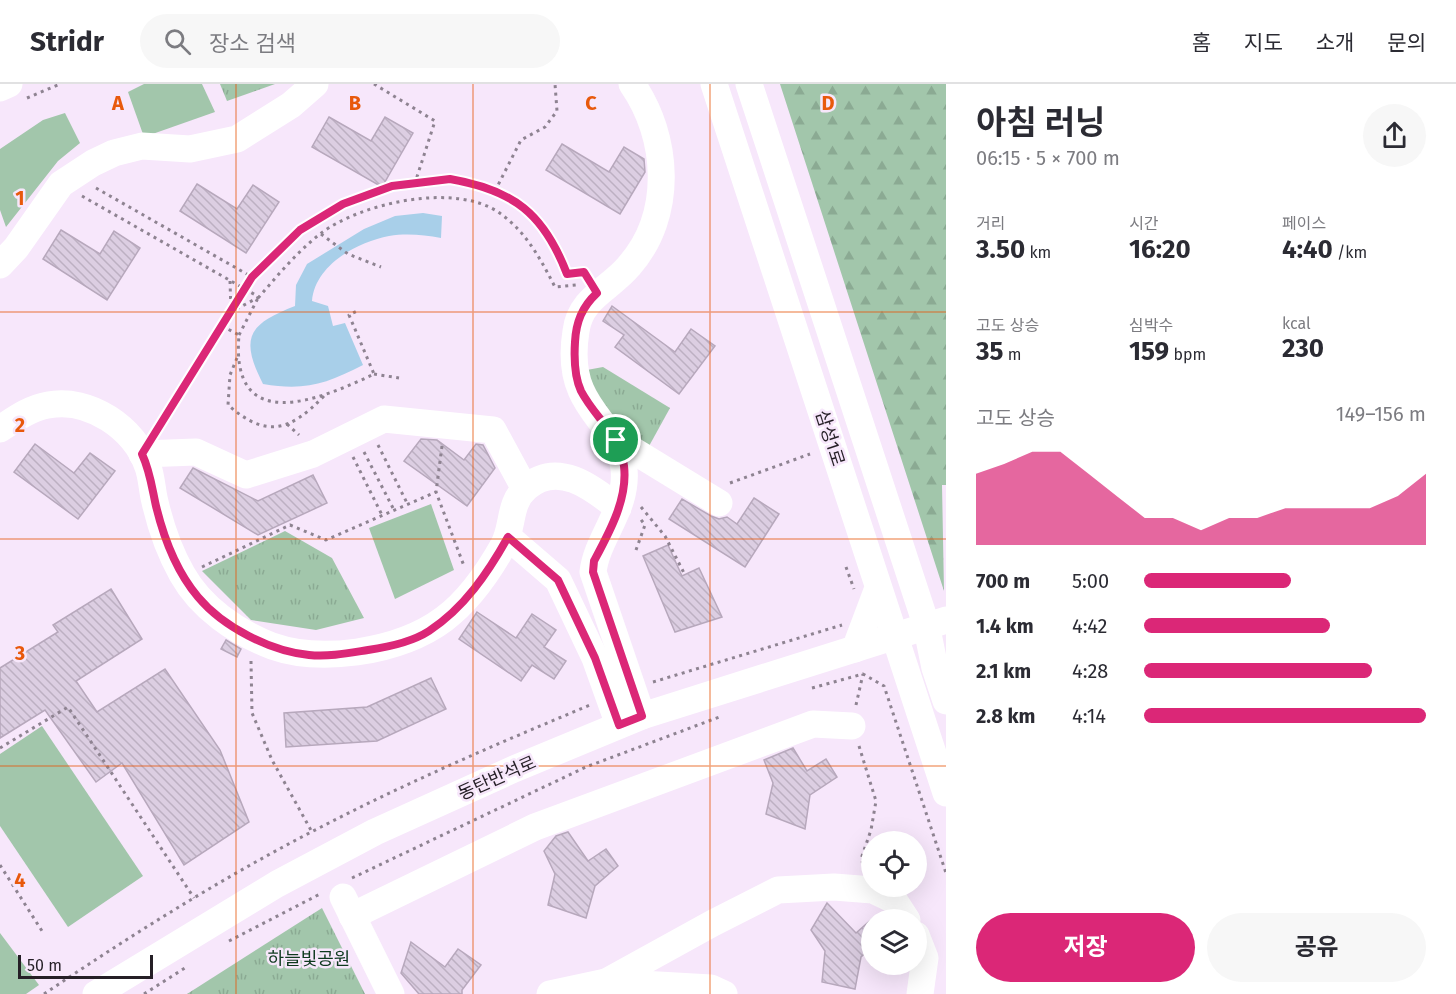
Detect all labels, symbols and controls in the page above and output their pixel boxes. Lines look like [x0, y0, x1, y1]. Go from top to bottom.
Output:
search box [140, 14, 560, 68]
text: Stridr [30, 25, 104, 58]
icon: search [161, 25, 194, 58]
text: 장소 검색 [209, 30, 296, 57]
text: 홈 [1192, 30, 1211, 56]
text: 지도 [1244, 30, 1283, 56]
text: 소개 [1316, 30, 1354, 56]
text: 문의 [1387, 30, 1426, 56]
text: A [111, 91, 125, 115]
text: B [349, 91, 361, 115]
text: C [585, 91, 597, 115]
text: D [821, 91, 835, 115]
text: 아침 러닝 [976, 103, 1105, 143]
button: share [1363, 104, 1426, 167]
text: 06:15 · 5 × 700 m [976, 146, 1120, 170]
text: 1 [15, 186, 25, 210]
text: 거리 [976, 214, 1005, 233]
text: 시간 [1129, 214, 1158, 233]
text: 페이스 [1282, 214, 1326, 233]
text: 3.50 [976, 234, 1025, 265]
text: 16:20 [1129, 234, 1191, 265]
text: 4:40 [1282, 234, 1333, 265]
text: km [1025, 243, 1051, 262]
text: /km [1333, 243, 1367, 262]
text: kcal [1282, 314, 1311, 333]
text: 고도 상승 [976, 316, 1039, 335]
text: 심박수 [1129, 316, 1173, 335]
text: 230 [1282, 333, 1324, 364]
text: 35 [976, 336, 1003, 367]
text: 159 [1129, 336, 1169, 367]
text: m [1003, 345, 1021, 364]
text: bpm [1169, 345, 1206, 364]
text: 149–156 m [1336, 402, 1426, 426]
text: 고도 상승 [976, 406, 1055, 430]
street label: 삼성1로 [811, 407, 849, 469]
text: 2 [15, 413, 25, 437]
pin [590, 414, 641, 465]
icon: arrive [599, 423, 632, 456]
text: 700 m [976, 569, 1030, 593]
text: 5:00 [1072, 569, 1109, 593]
text: 1.4 km [976, 614, 1034, 638]
text: 4:42 [1072, 614, 1107, 638]
text: 3 [14, 641, 25, 665]
text: 2.1 km [976, 659, 1031, 683]
text: 4:28 [1072, 659, 1108, 683]
text: 2.8 km [976, 704, 1035, 728]
text: 4:14 [1072, 704, 1106, 728]
street label: 동탄반석로 [455, 751, 539, 805]
map controls [861, 831, 927, 975]
button: locate [861, 831, 927, 897]
text: 4 [14, 868, 26, 892]
button: layers [861, 909, 927, 975]
button: 저장 [976, 913, 1195, 982]
button: 공유 [1207, 913, 1426, 982]
park label: 하늘빛공원 [268, 948, 350, 970]
scale bar [18, 952, 153, 980]
text: 50 m [27, 956, 62, 975]

